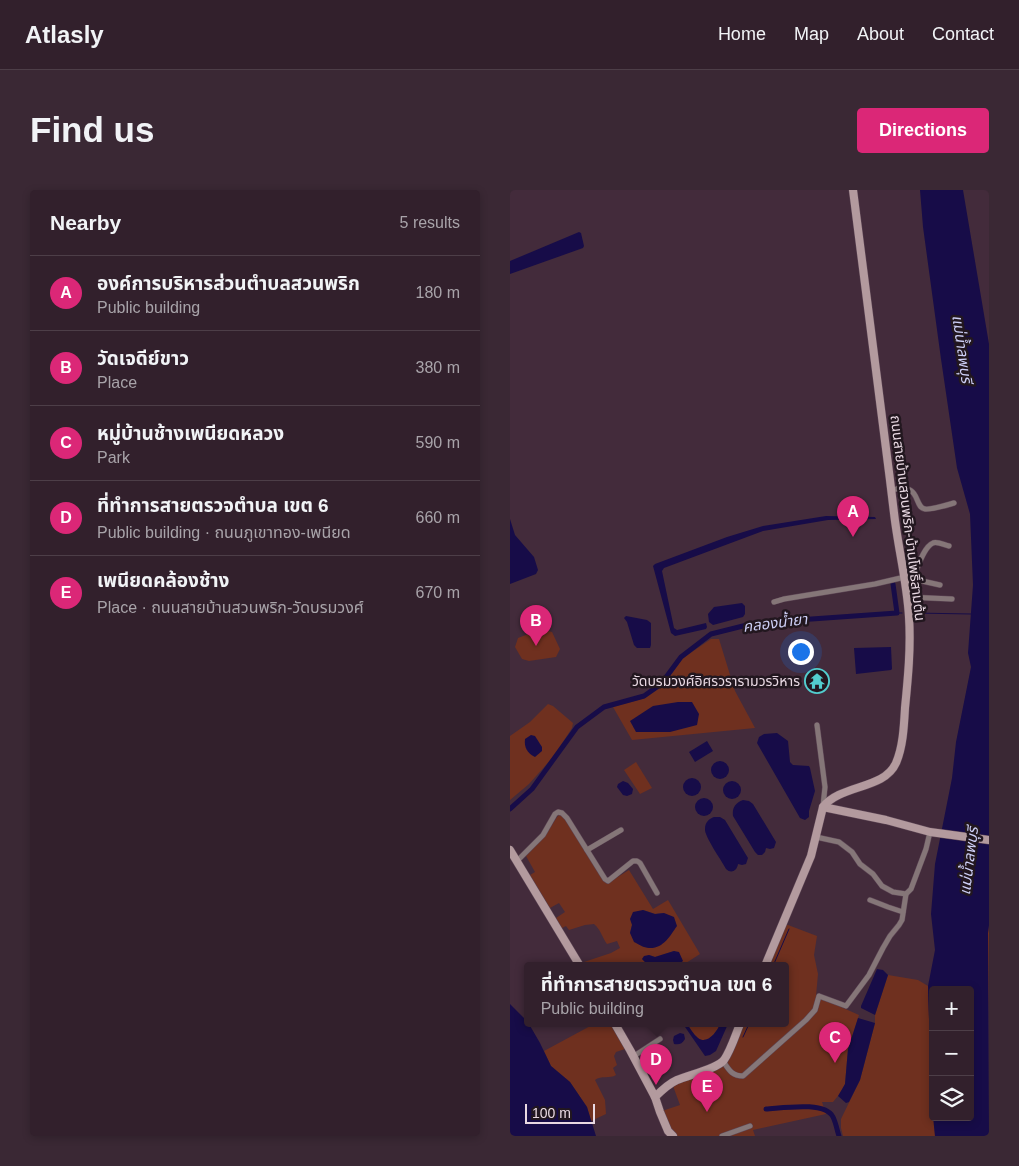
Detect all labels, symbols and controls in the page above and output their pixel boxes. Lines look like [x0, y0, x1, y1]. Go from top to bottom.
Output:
text: Atlasly [25, 21, 104, 48]
text: Home [718, 24, 766, 44]
text: Map [794, 24, 829, 44]
text: About [857, 24, 904, 44]
text: Contact [932, 24, 994, 44]
button: Directions [857, 108, 989, 153]
text: Find us [30, 110, 154, 149]
text: Nearby [50, 211, 121, 234]
text: 5 results [400, 214, 460, 231]
text: องค์การบริหารส่วนตำบลสวนพริก [97, 273, 360, 294]
text: A [60, 284, 72, 301]
text: 180 m [416, 284, 460, 301]
text: Public building [97, 299, 200, 316]
water label: แม่น้ำลพบุรี [948, 314, 978, 387]
text: วัดเจดีย์ขาว [97, 348, 189, 369]
text: B [60, 359, 72, 376]
text: 380 m [416, 359, 460, 376]
text: Place [97, 374, 137, 391]
street label: ถนนสายบ้านสวนพริก-บ้านโพธิ์สามต้น [887, 414, 929, 622]
text: หมู่บ้านช้างเพนียดหลวง [97, 423, 284, 444]
text: C [60, 434, 72, 451]
text: 590 m [416, 434, 460, 451]
text: Park [97, 449, 130, 466]
text: ที่ทำการสายตรวจตำบล เขต 6 [97, 495, 329, 516]
pin: A [837, 496, 869, 537]
text: D [60, 509, 72, 526]
text: 660 m [416, 509, 460, 526]
text: Public building · ถนนภูเขาทอง-เพนียด [97, 524, 351, 541]
text: เพนียดคล้องช้าง [97, 570, 229, 591]
text: E [61, 584, 71, 601]
text: 670 m [416, 584, 460, 601]
text: Place · ถนนสายบ้านสวนพริก-วัดบรมวงศ์ [97, 599, 364, 616]
pin: B [520, 605, 552, 646]
water label: คลองน้ำยา [742, 608, 809, 635]
your location [788, 639, 814, 665]
temple icon: วัดบรมวงศ์อิศรวรารามวรวิหาร [804, 668, 830, 694]
place label: วัดบรมวงศ์อิศรวรารามวรวิหาร [632, 673, 800, 689]
water label: แม่น้ำลพบุรี [954, 823, 982, 896]
popup [524, 962, 789, 1027]
text: ที่ทำการสายตรวจตำบล เขต 6 [541, 974, 772, 995]
map controls [929, 986, 974, 1121]
button: + [929, 986, 974, 1031]
text: Public building [541, 1000, 644, 1017]
pin: C [819, 1022, 851, 1063]
button: − [929, 1031, 974, 1076]
pin: D [640, 1044, 672, 1085]
pin: E [691, 1071, 723, 1112]
button: layers [929, 1076, 974, 1121]
scale bar [525, 1101, 595, 1124]
text: 100 m [532, 1105, 571, 1121]

